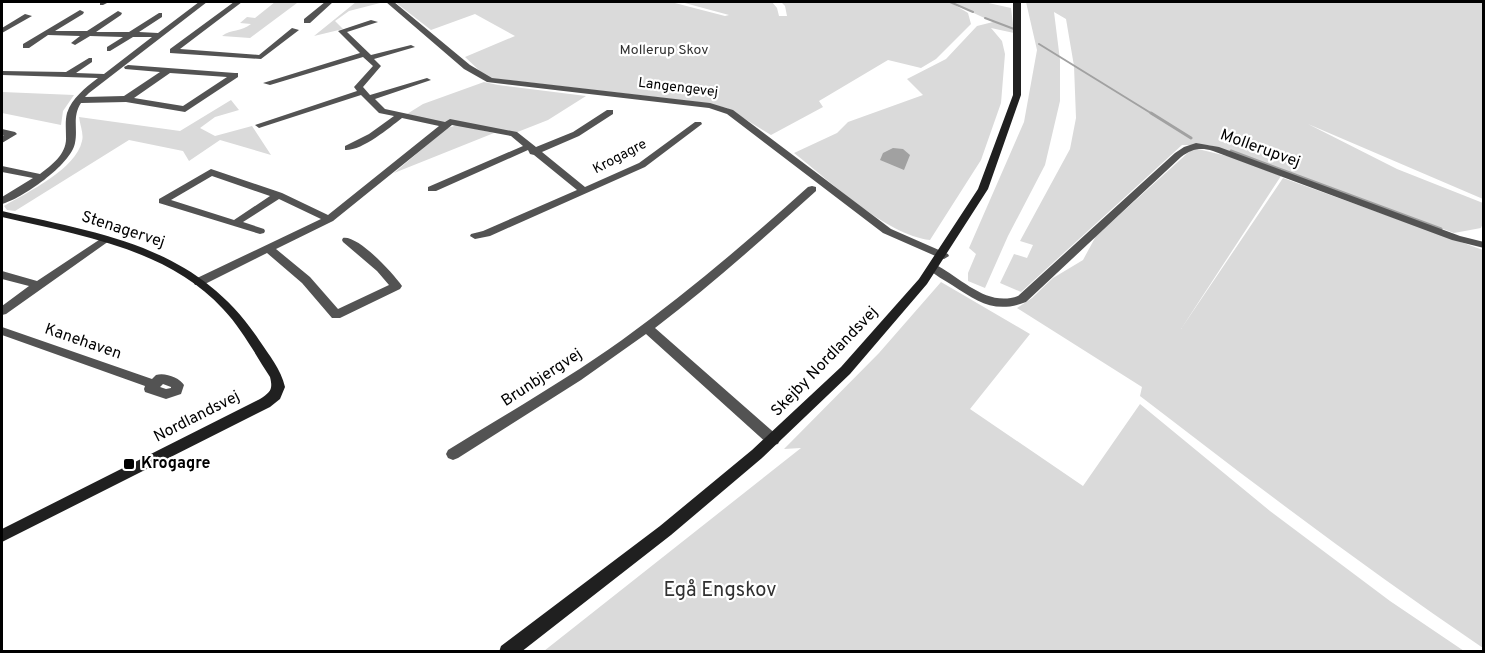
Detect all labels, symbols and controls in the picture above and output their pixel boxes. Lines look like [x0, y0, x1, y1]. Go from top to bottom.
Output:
park label: Mollerup Skov [620, 42, 708, 59]
street label: Langengevej [637, 75, 719, 101]
street label: Mollerupvej [1217, 125, 1303, 173]
street label: Krogagre [590, 136, 650, 178]
street label: Stenagervej [79, 207, 167, 253]
street label: Skejby Nordlandsvej [767, 303, 883, 421]
street label: Kanehaven [42, 319, 124, 365]
street label: Brunbjergvej [498, 344, 586, 412]
street label: Nordlandsvej [151, 387, 243, 447]
place label: Krogagre [141, 454, 210, 474]
marker: Krogagre [122, 457, 136, 471]
park label: Egå Engskov [663, 578, 777, 604]

